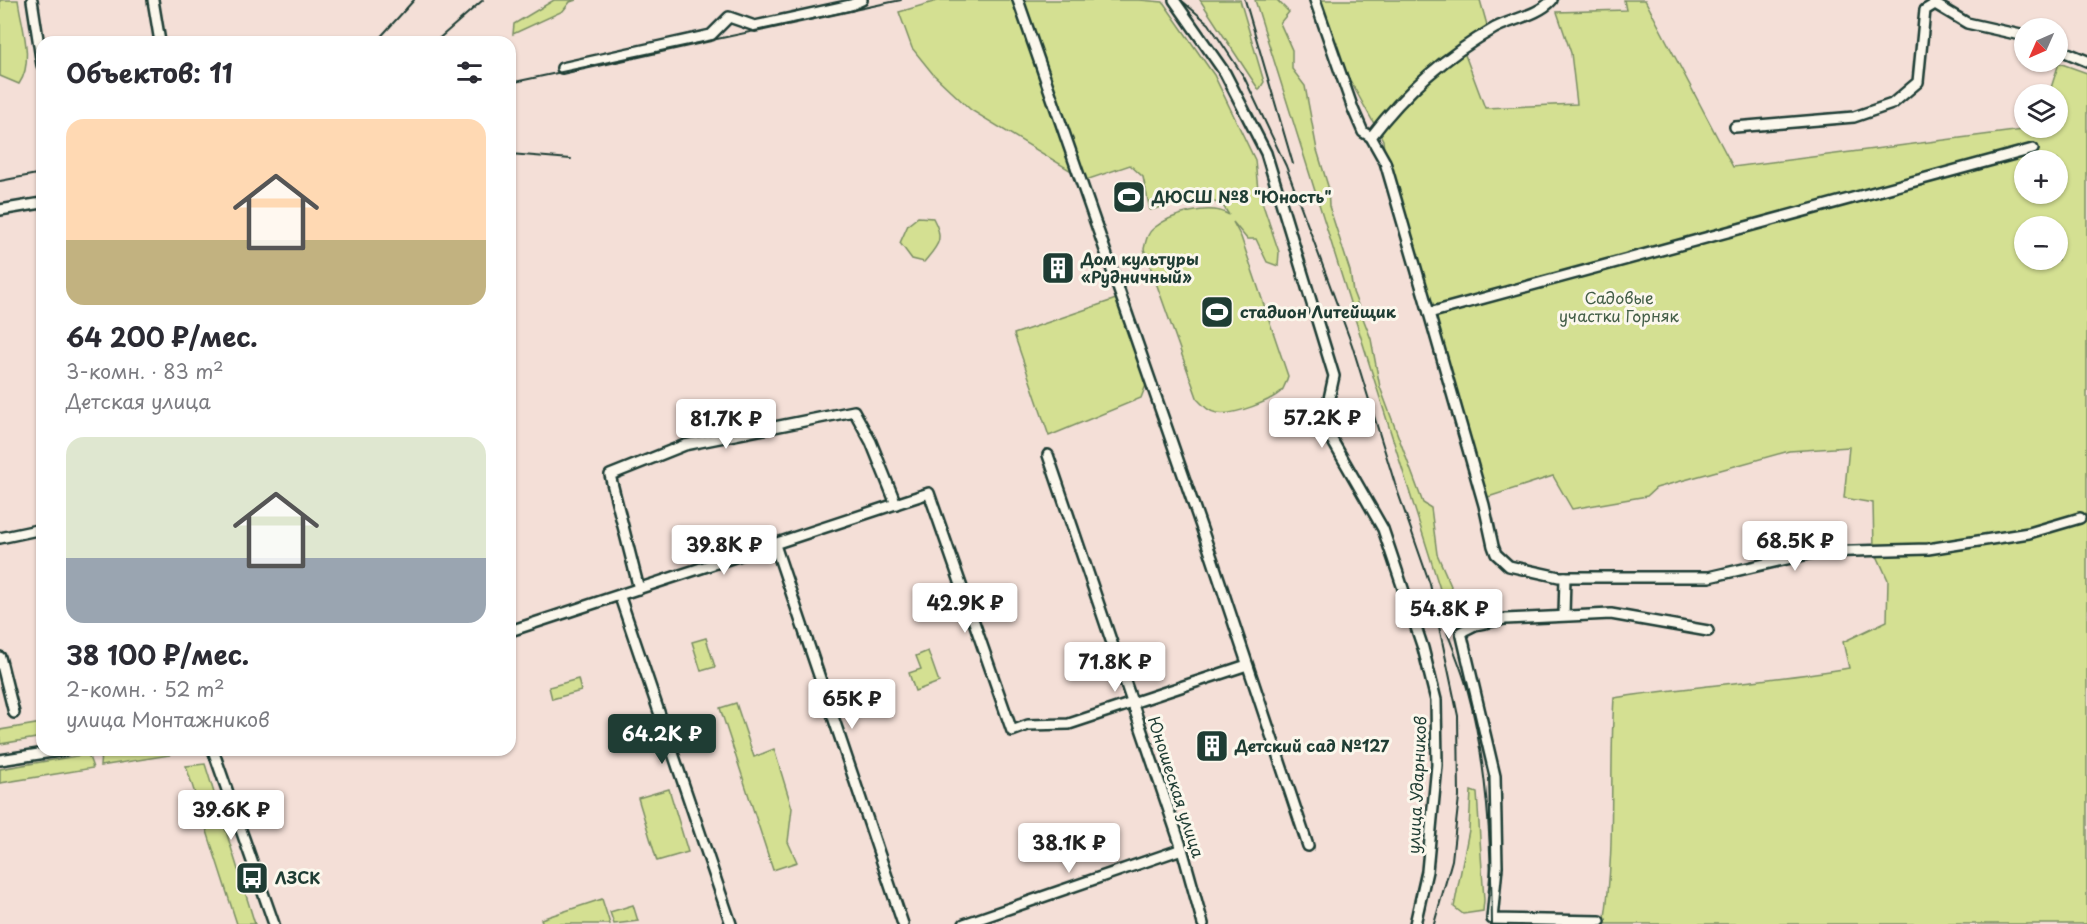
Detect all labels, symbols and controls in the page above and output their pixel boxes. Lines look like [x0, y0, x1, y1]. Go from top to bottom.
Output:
north arrow [2014, 18, 2068, 72]
map controls [2014, 18, 2068, 270]
text: Объектов: 11 [66, 53, 233, 92]
icon: filters [453, 56, 486, 89]
button: layers [2014, 84, 2068, 138]
button: + [2014, 150, 2068, 204]
icon: home [222, 158, 330, 266]
sports icon: ДЮСШ №8 "Юность" [1111, 179, 1147, 215]
place label: ДЮСШ №8 "Юность" [1151, 184, 1332, 208]
button: − [2014, 216, 2068, 270]
place label: Дом культуры «Рудничный» [1080, 246, 1199, 288]
building icon: Дом культуры «Рудничный» [1040, 250, 1076, 286]
park label: Садовые участки Горняк [1559, 285, 1680, 327]
sports icon: стадион Литейщик [1199, 294, 1235, 330]
place label: стадион Литейщик [1240, 299, 1397, 323]
text: 64 200 ₽/мес. [66, 317, 258, 356]
text: 3-комн. · 83 m² [66, 356, 224, 386]
text: Детская улица [66, 386, 211, 416]
pin: 57.2K ₽ [1267, 398, 1377, 449]
pin: 81.7K ₽ [671, 399, 781, 450]
text: 57.2K ₽ [1283, 402, 1361, 432]
text: 81.7K ₽ [690, 403, 762, 433]
icon: home [222, 476, 330, 584]
pin: 68.5K ₽ [1740, 521, 1850, 572]
pin: 39.8K ₽ [669, 525, 779, 576]
text: 68.5K ₽ [1756, 525, 1834, 555]
text: 39.8K ₽ [686, 529, 762, 559]
pin: 42.9K ₽ [910, 583, 1020, 634]
text: 42.9K ₽ [926, 587, 1004, 617]
pin: 54.8K ₽ [1394, 589, 1504, 640]
text: 54.8K ₽ [1409, 593, 1489, 623]
text: 38 100 ₽/мес. [66, 635, 249, 674]
pin: 71.8K ₽ [1060, 642, 1170, 693]
text: 71.8K ₽ [1078, 646, 1152, 676]
text: 2-комн. · 52 m² [66, 674, 225, 704]
pin: 65K ₽ [810, 679, 894, 730]
text: 65K ₽ [822, 683, 882, 713]
text: улица Монтажников [66, 704, 270, 734]
street label: Юношеская улица [1143, 713, 1211, 861]
pin: 64.2K ₽ [607, 714, 717, 765]
street label: улица Ударников [1400, 715, 1432, 855]
text: 64.2K ₽ [622, 718, 702, 748]
building icon: Детский сад №127 [1194, 728, 1230, 764]
place label: Детский сад №127 [1234, 733, 1389, 757]
pin: 39.6K ₽ [176, 790, 286, 841]
text: 39.6K ₽ [192, 794, 270, 824]
pin: 38.1K ₽ [1014, 823, 1124, 874]
text: 38.1K ₽ [1032, 827, 1106, 857]
bus stop icon: ЛЗСК [234, 860, 270, 896]
place label: ЛЗСК [275, 865, 320, 889]

